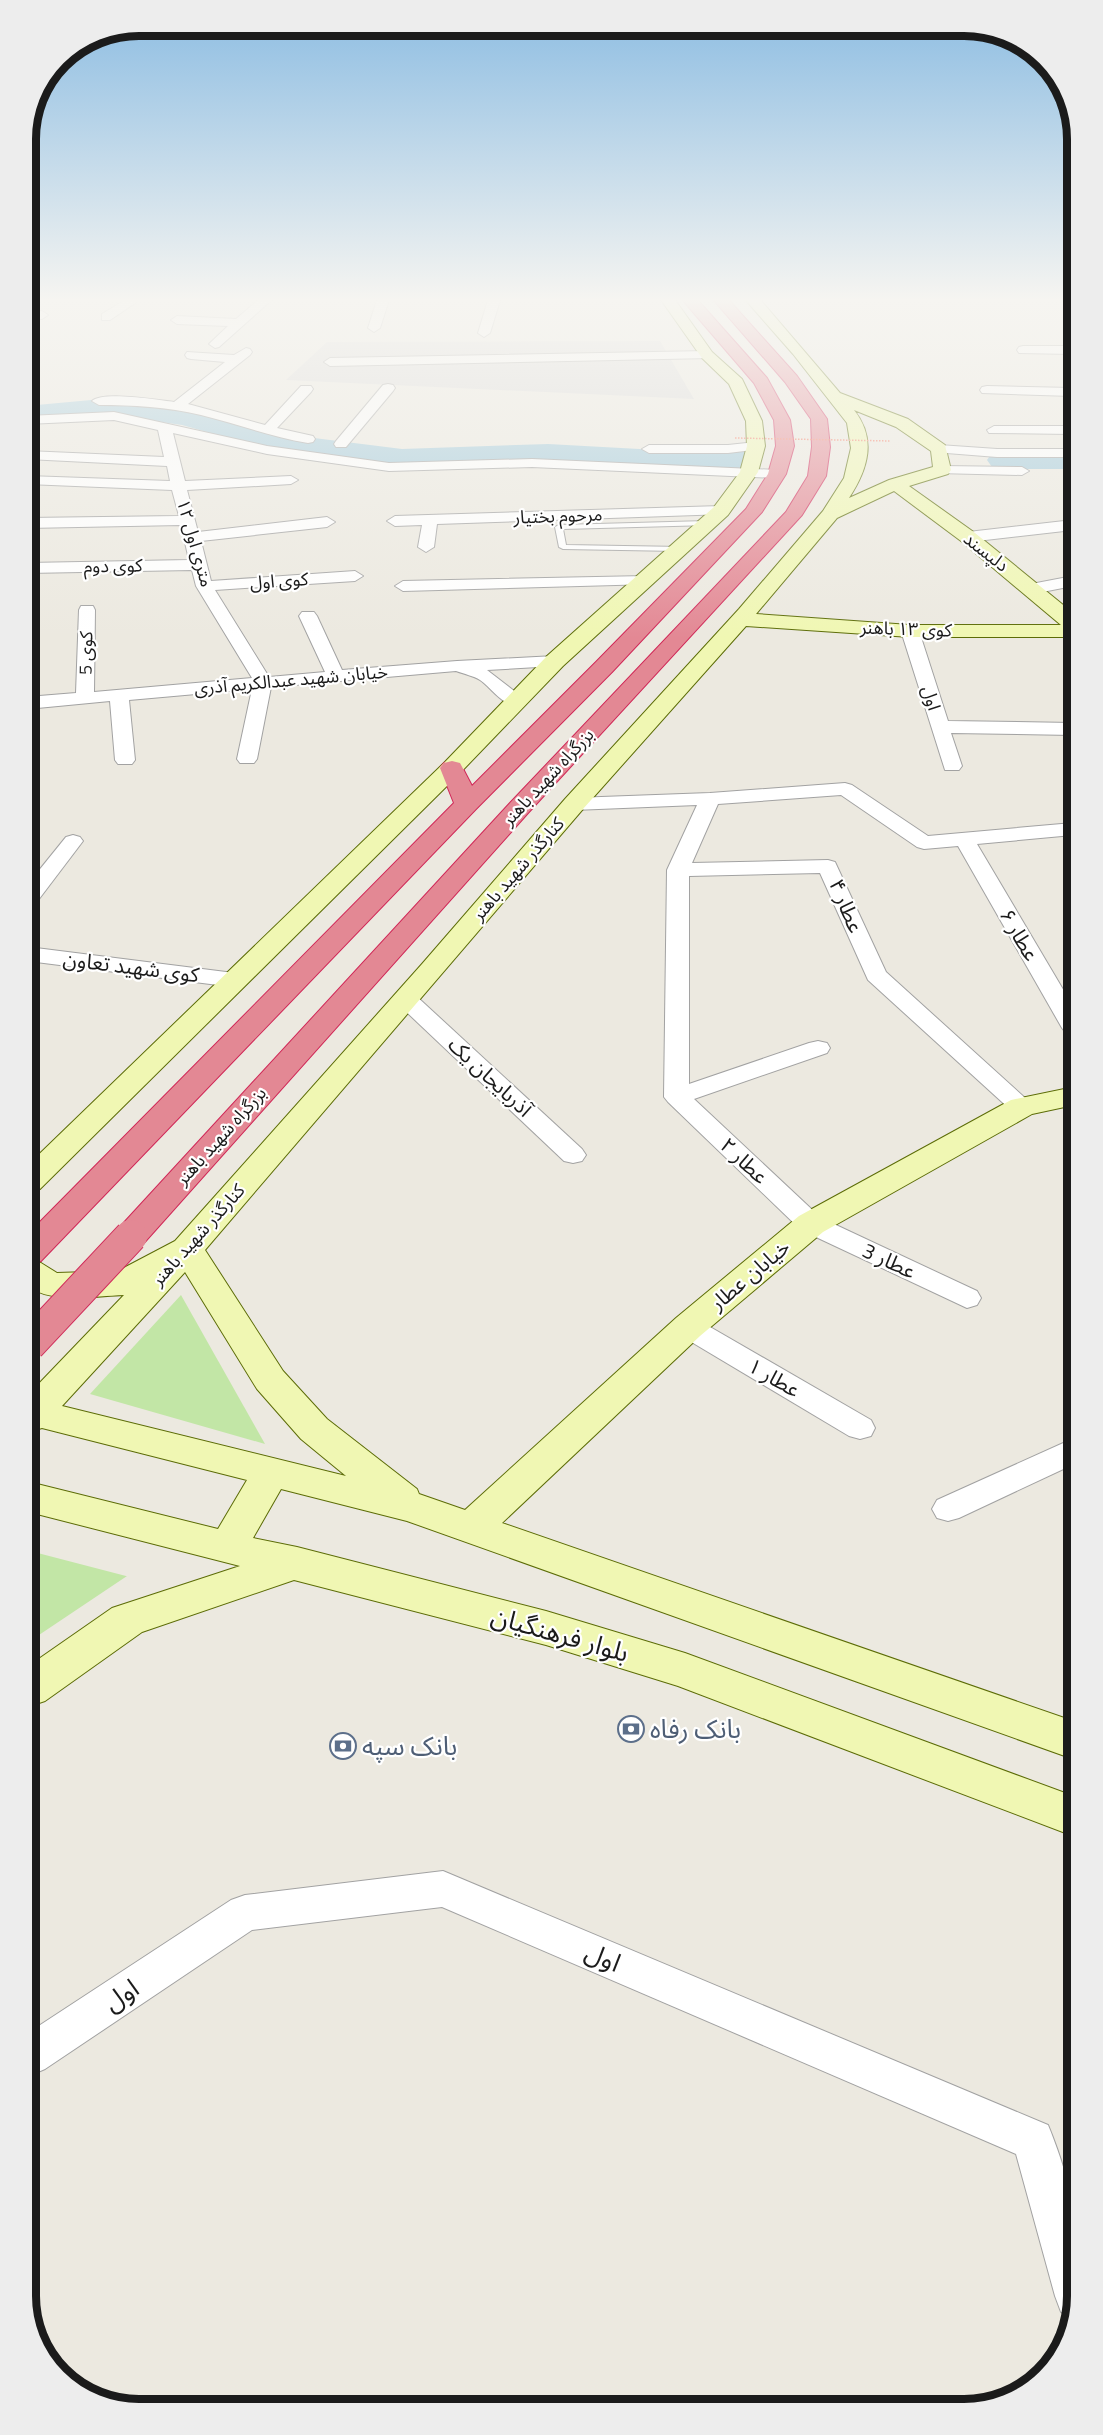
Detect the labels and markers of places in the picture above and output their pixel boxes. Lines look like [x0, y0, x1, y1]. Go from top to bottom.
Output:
place label: بانک رفاه [650, 1709, 741, 1748]
bank icon: بانک رفاه [616, 1714, 646, 1744]
place label: بانک سپه [362, 1726, 457, 1765]
bank icon: بانک سپه [328, 1731, 358, 1761]

